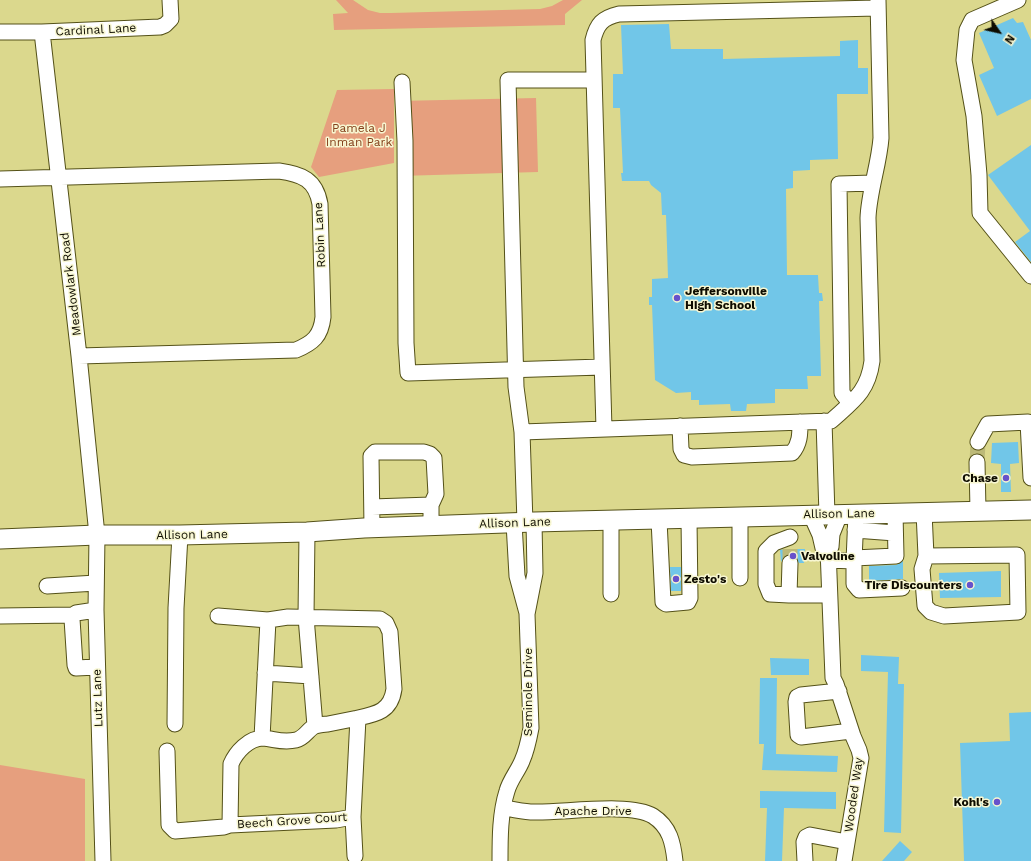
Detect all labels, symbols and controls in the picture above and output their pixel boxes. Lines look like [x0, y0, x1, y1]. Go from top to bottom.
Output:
north arrow [979, 12, 1019, 52]
street label: Cardinal Lane [55, 21, 137, 39]
text: N [1002, 32, 1017, 46]
park label: Pamela J Inman Park [326, 121, 392, 149]
street label: Robin Lane [311, 202, 329, 268]
street label: Meadowlark Road [58, 232, 84, 336]
place label: Jeffersonville High School [685, 284, 767, 312]
marker: Jeffersonville High School [672, 293, 682, 303]
place label: Chase [962, 471, 998, 485]
marker: Chase [1001, 473, 1011, 483]
street label: Allison Lane [803, 506, 875, 522]
street label: Allison Lane [479, 515, 551, 531]
street label: Allison Lane [156, 527, 228, 543]
place label: Valvoline [801, 549, 855, 563]
marker: Valvoline [788, 551, 798, 561]
place label: Zesto's [684, 572, 726, 586]
marker: Zesto's [671, 574, 681, 584]
place label: Tire Discounters [864, 578, 962, 592]
marker: Tire Discounters [965, 580, 975, 590]
street label: Seminole Drive [521, 648, 535, 736]
street label: Lutz Lane [90, 669, 106, 727]
street label: Wooded Way [842, 757, 866, 833]
place label: Kohl's [954, 795, 989, 809]
marker: Kohl's [992, 797, 1002, 807]
street label: Apache Drive [554, 804, 632, 818]
street label: Beech Grove Court [237, 810, 347, 832]

